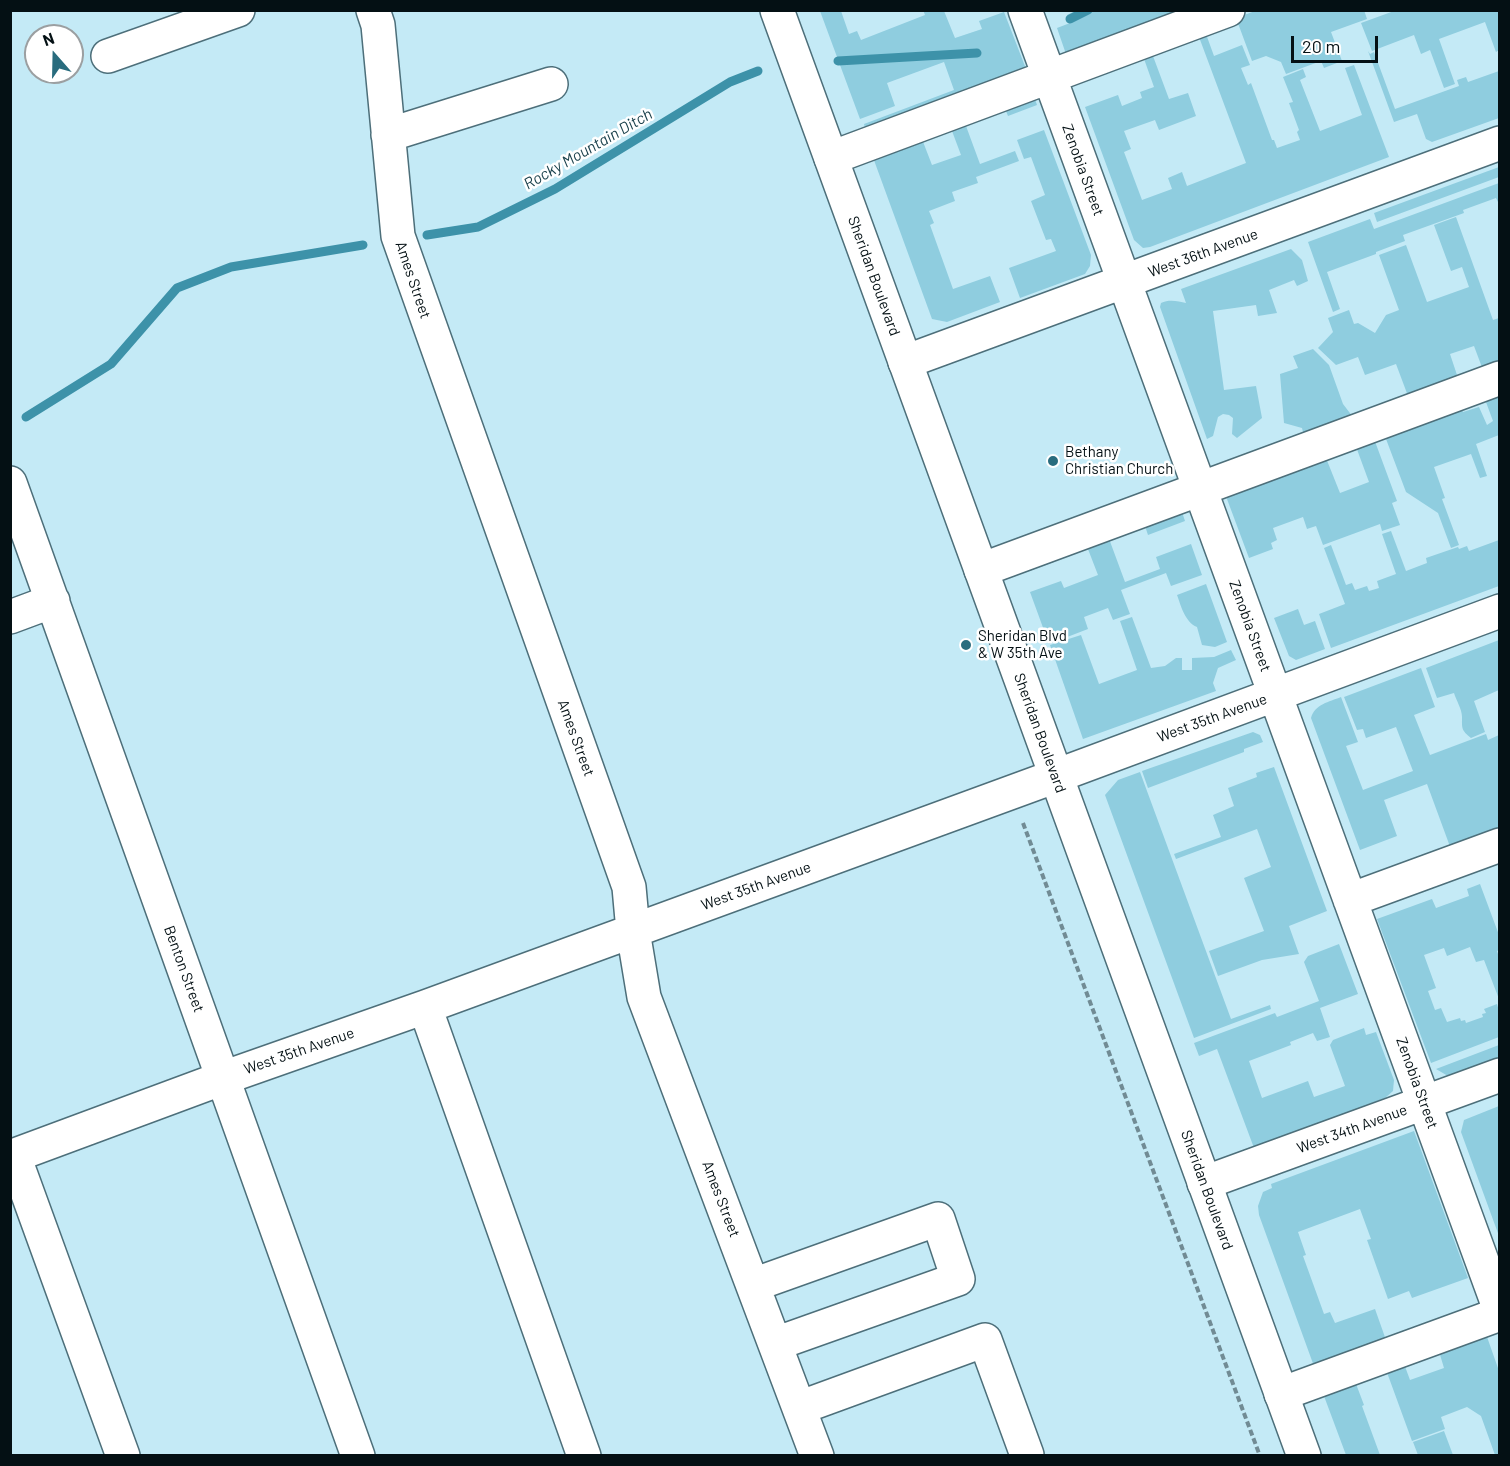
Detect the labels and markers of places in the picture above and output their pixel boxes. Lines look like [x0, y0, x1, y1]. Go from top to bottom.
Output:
place label: Bethany Christian Church [1065, 443, 1173, 478]
marker: Bethany Christian Church [1046, 454, 1060, 468]
place label: Sheridan Blvd & W 35th Ave [978, 627, 1067, 662]
marker: Sheridan Blvd & W 35th Ave [959, 638, 973, 652]

